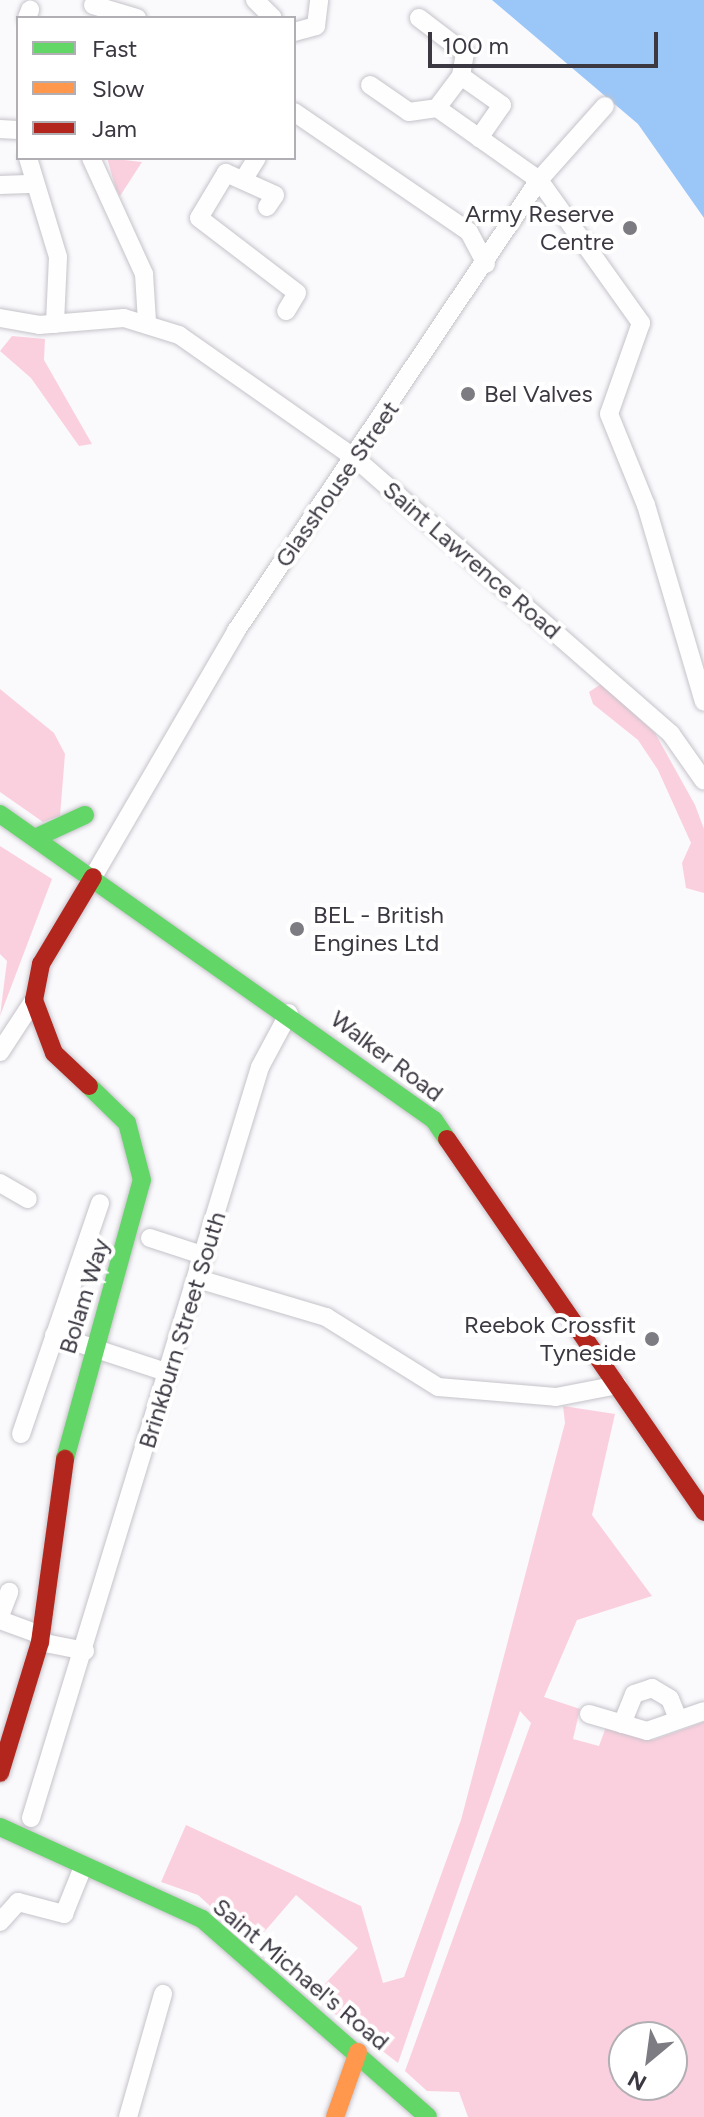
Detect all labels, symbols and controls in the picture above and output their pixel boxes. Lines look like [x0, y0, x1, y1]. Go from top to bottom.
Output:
legend [16, 16, 296, 160]
scale bar [432, 16, 662, 66]
text: 100 m [442, 31, 509, 60]
text: Fast [92, 34, 137, 63]
text: Slow [92, 74, 144, 103]
text: Jam [92, 114, 137, 143]
place label: Army Reserve Centre [465, 200, 614, 256]
marker: Army Reserve Centre [621, 219, 639, 237]
place label: Bel Valves [484, 380, 593, 408]
marker: Bel Valves [459, 385, 477, 403]
street label: Glasshouse Street [269, 395, 405, 573]
street label: Saint Lawrence Road [377, 475, 567, 645]
place label: BEL - British Engines Ltd [313, 901, 444, 957]
marker: BEL - British Engines Ltd [288, 920, 306, 938]
street label: Walker Road [325, 1004, 449, 1108]
street label: Brinkburn Street South [132, 1208, 232, 1452]
street label: Bolam Way [53, 1235, 115, 1357]
place label: Reebok Crossfit Tyneside [464, 1311, 636, 1367]
marker: Reebok Crossfit Tyneside [643, 1330, 661, 1348]
street label: Saint Michael's Road [207, 1892, 395, 2056]
north arrow [608, 2021, 688, 2101]
text: N [623, 2065, 651, 2097]

